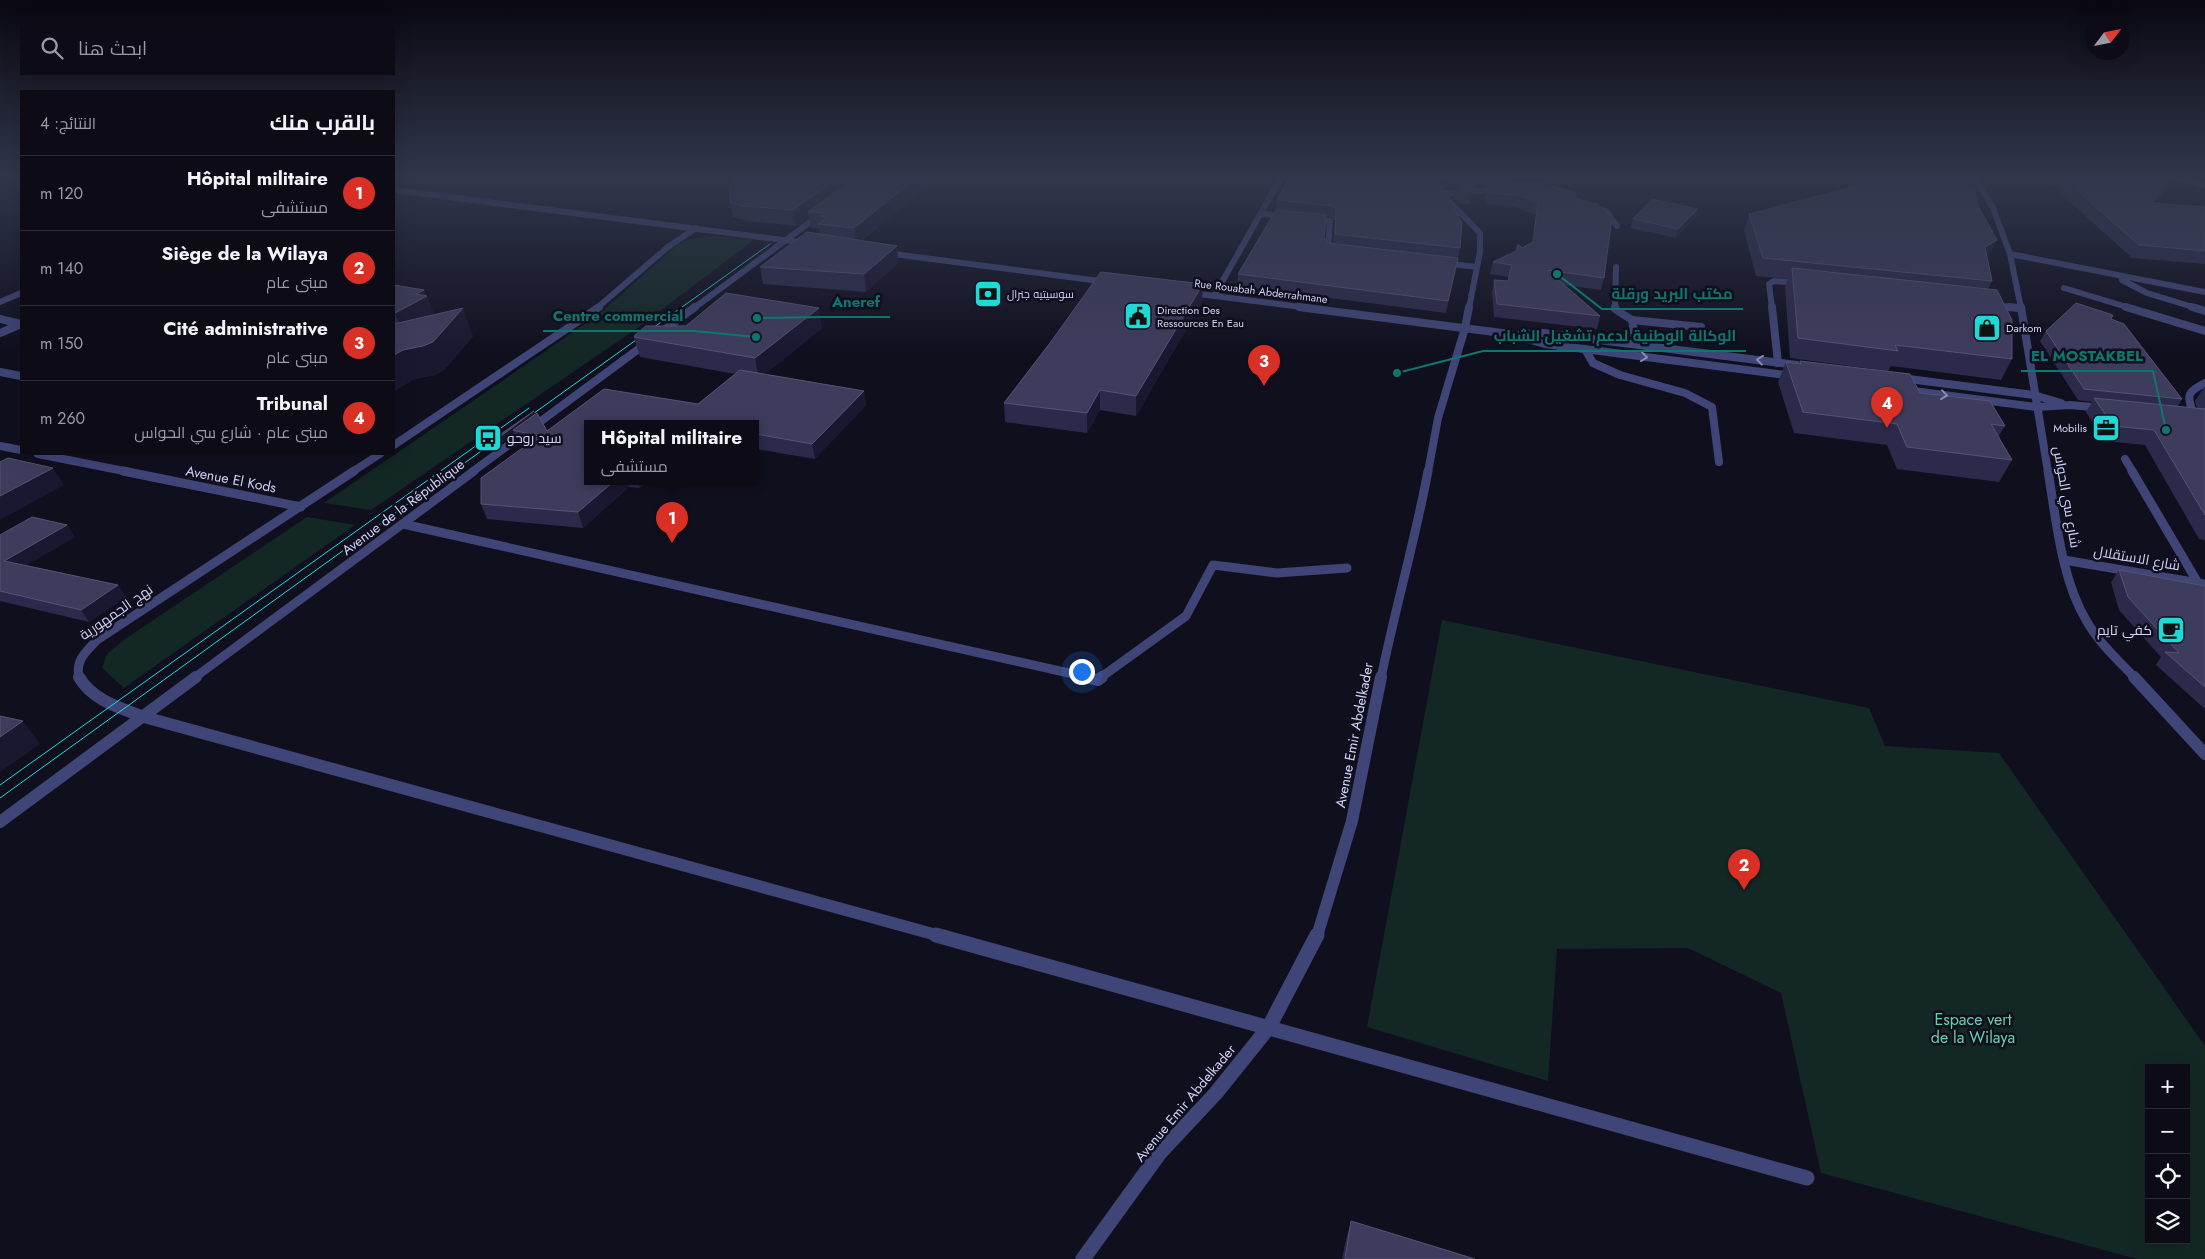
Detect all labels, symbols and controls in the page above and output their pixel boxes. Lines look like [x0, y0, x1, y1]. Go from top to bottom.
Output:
north arrow [2085, 15, 2130, 60]
search box [20, 20, 395, 75]
icon: search [38, 34, 66, 62]
text: ابحث هنا [78, 35, 147, 62]
text: بالقرب منك [270, 108, 375, 138]
text: النتائج: 4 [40, 112, 96, 135]
text: Hôpital militaire [187, 165, 328, 192]
text: 120 m [40, 182, 83, 205]
text: 1 [355, 182, 363, 205]
text: مستشفى [261, 196, 328, 219]
text: Siège de la Wilaya [162, 240, 328, 267]
text: 140 m [40, 257, 83, 280]
text: 2 [354, 257, 364, 280]
text: مبنى عام [266, 271, 328, 294]
street label: Rue Rouabah Abderrahmane [1193, 275, 1329, 307]
bank icon: سوسيتيه جنرال [973, 279, 1003, 309]
callout: مكتب البريد ورقلة [1602, 279, 1743, 309]
text: مكتب البريد ورقلة [1611, 283, 1733, 305]
place label: سوسيتيه جنرال [1007, 286, 1074, 302]
callout: Aneref [822, 287, 890, 317]
text: Aneref [831, 291, 881, 313]
callout: Centre commercial [543, 301, 694, 331]
public building icon: Direction Des Ressources En Eau [1123, 301, 1153, 331]
place label: Direction Des Ressources En Eau [1157, 302, 1244, 331]
text: Centre commercial [553, 305, 683, 327]
shop icon: Darkom [1972, 313, 2002, 343]
text: Cité administrative [163, 315, 328, 342]
place label: Darkom [2006, 320, 2042, 336]
callout: الوكالة الوطنية لدعم تشغيل الشباب [1483, 321, 1746, 351]
text: الوكالة الوطنية لدعم تشغيل الشباب [1494, 325, 1736, 347]
text: 150 m [40, 332, 83, 355]
text: 3 [354, 332, 364, 355]
callout: EL MOSTAKBEL [2021, 341, 2153, 371]
pin: 3 [1248, 345, 1280, 386]
text: EL MOSTAKBEL [2031, 345, 2143, 367]
text: مبنى عام [266, 346, 328, 369]
one-way arrow [1640, 351, 1648, 362]
one-way arrow [1756, 355, 1764, 366]
pin: 4 [1871, 387, 1903, 428]
one-way arrow [1940, 389, 1948, 400]
text: Tribunal [257, 390, 328, 417]
text: 260 m [40, 407, 85, 430]
text: 4 [353, 407, 365, 430]
office icon: Mobilis [2091, 413, 2121, 443]
popup [584, 420, 759, 485]
place label: Mobilis [2053, 420, 2088, 436]
text: مبنى عام · شارع سي الحواس [134, 421, 328, 444]
bus stop icon: سيد روحو [473, 423, 503, 453]
text: Hôpital militaire [601, 424, 742, 451]
place label: سيد روحو [507, 428, 562, 448]
street label: شارع سي الحواس [2047, 445, 2086, 550]
street label: Avenue de la République [337, 454, 469, 560]
text: مستشفى [601, 455, 668, 478]
street label: Avenue El Kods [184, 460, 278, 498]
pin: 1 [656, 502, 688, 543]
street label: شارع الاستقلال [2092, 541, 2182, 575]
street label: نهج الجمهورية [75, 579, 157, 645]
cafe icon: كفي تايم [2156, 615, 2186, 645]
place label: كفي تايم [2097, 620, 2152, 642]
your location [1069, 659, 1095, 685]
street label: Avenue Emir Abdelkader [1330, 660, 1378, 809]
pin: 2 [1728, 849, 1760, 890]
park label: Espace vert de la Wilaya [1931, 1008, 2015, 1049]
street label: Avenue Emir Abdelkader [1130, 1040, 1240, 1166]
map controls [2145, 1064, 2190, 1244]
button: + [2145, 1064, 2190, 1109]
button: − [2145, 1109, 2190, 1154]
button: locate [2145, 1154, 2190, 1199]
button: layers [2145, 1199, 2190, 1244]

